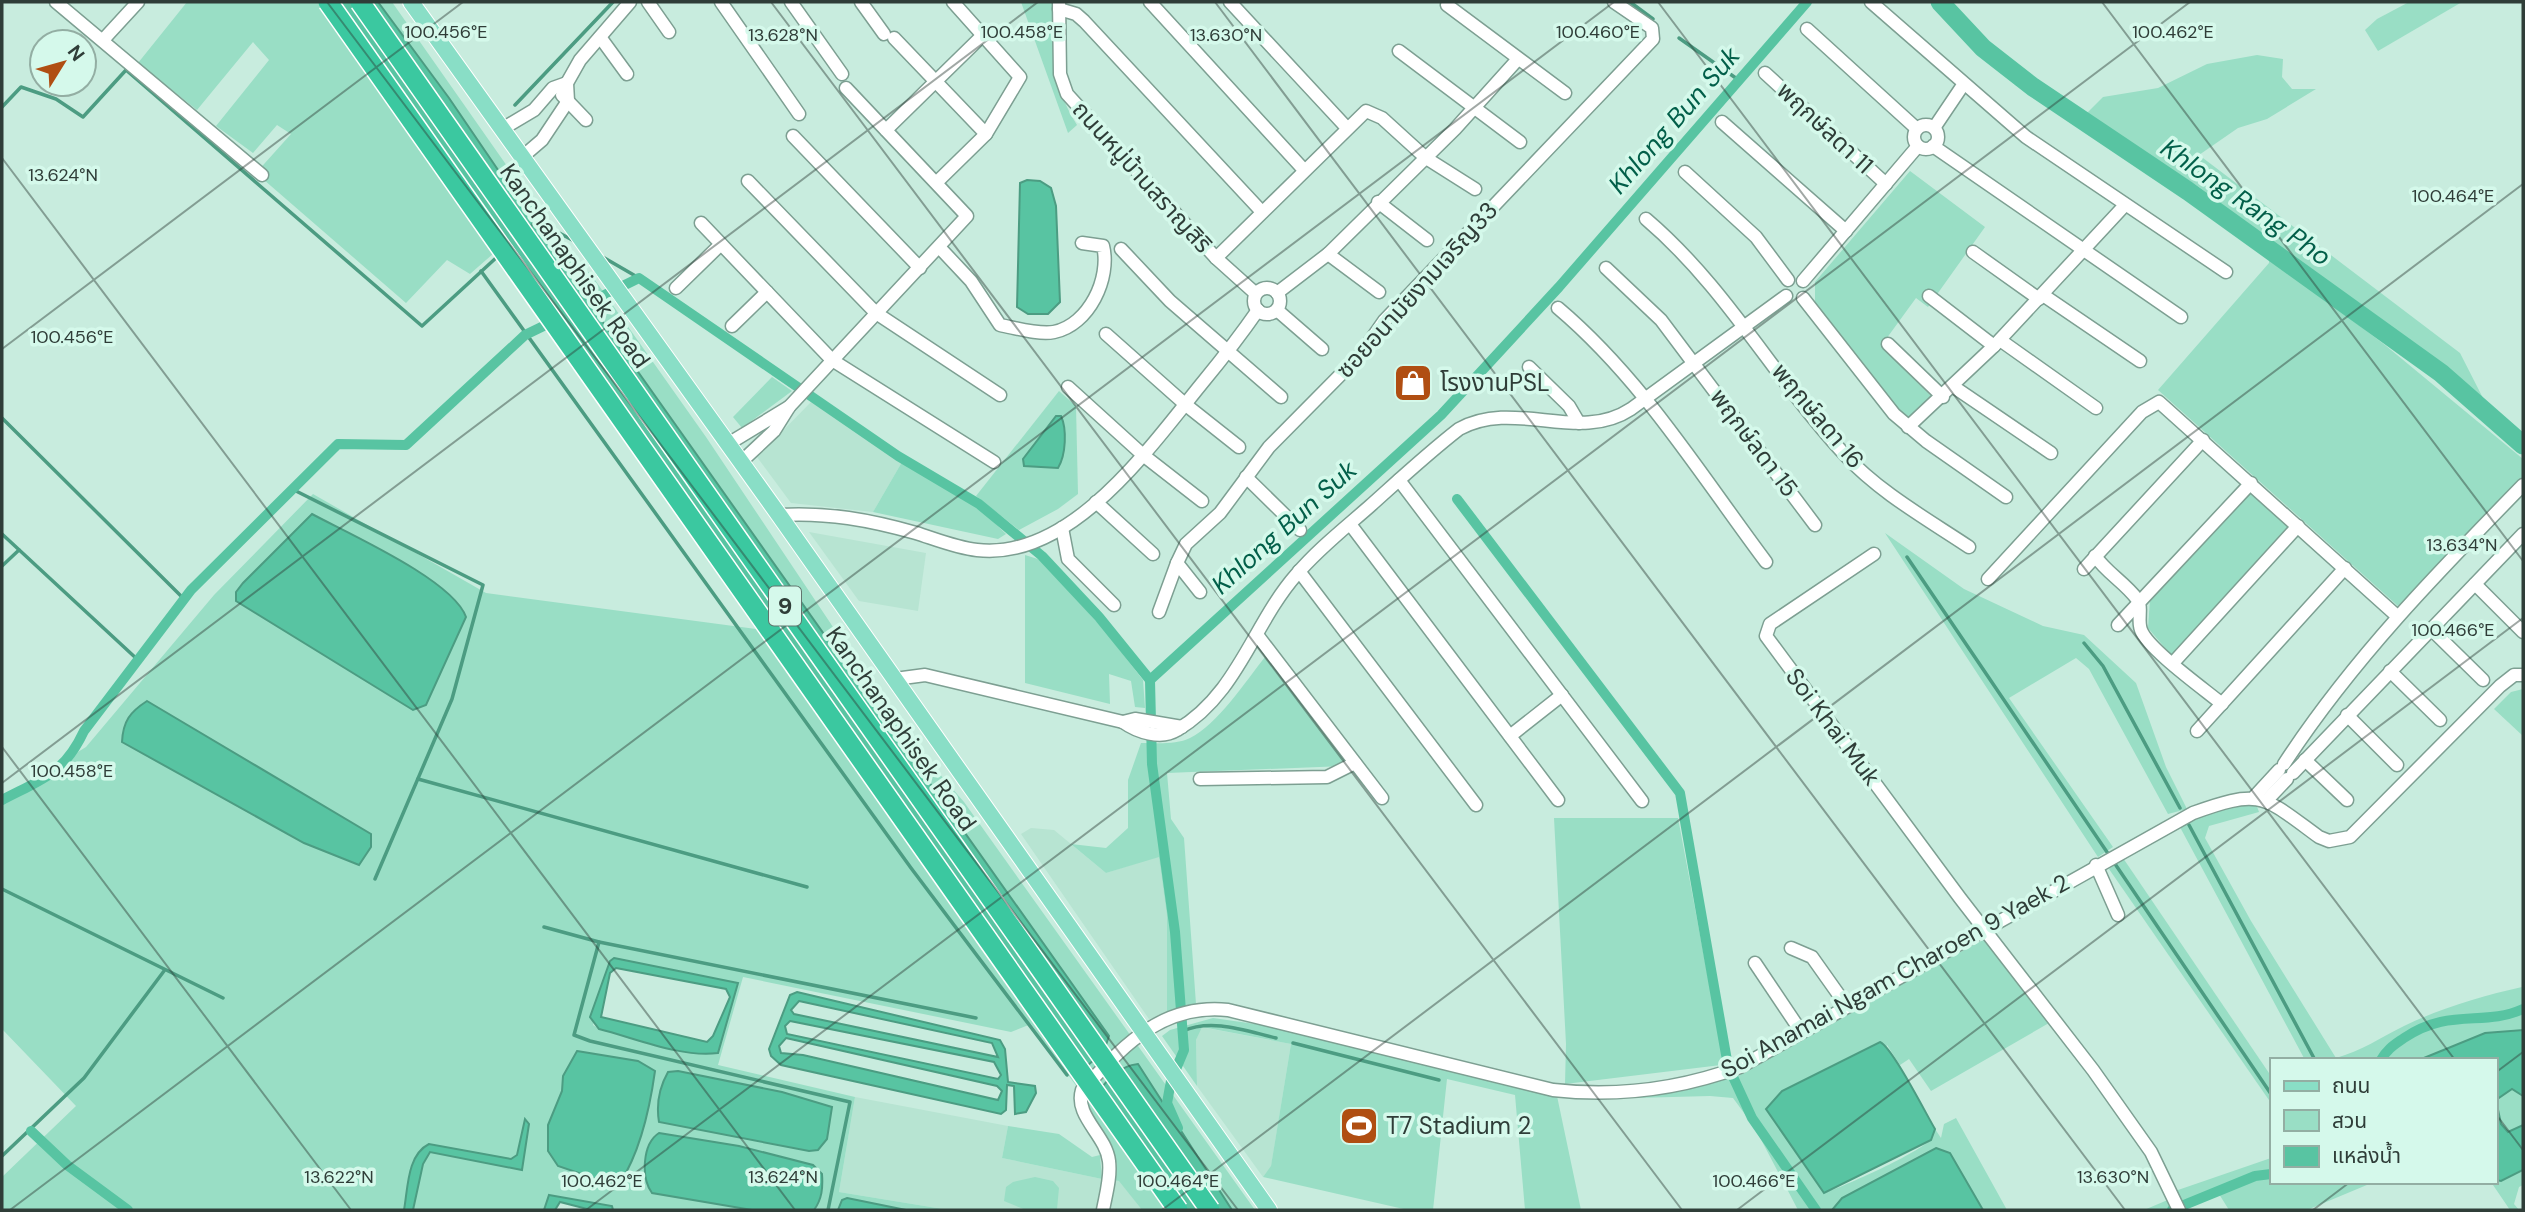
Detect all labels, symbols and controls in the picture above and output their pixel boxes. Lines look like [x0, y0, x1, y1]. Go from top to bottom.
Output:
text: 100.456°E [405, 20, 487, 44]
text: 100.458°E [981, 20, 1063, 44]
text: 100.460°E [1556, 20, 1640, 44]
text: 100.462°E [2132, 20, 2214, 44]
text: 13.628°N [748, 23, 818, 47]
text: 13.630°N [1190, 23, 1262, 47]
north arrow [28, 28, 98, 98]
water label: Khlong Bun Suk [1601, 39, 1748, 201]
text: N [62, 40, 90, 66]
street label: พฤกษ์ลดา 11 [1771, 75, 1880, 180]
street label: ถนนหมู่บ้านสราญสิริ [1066, 94, 1219, 259]
water label: Khlong Rang Pho [2154, 131, 2338, 273]
street label: Kanchanaphisek Road [493, 158, 658, 374]
text: 13.624°N [28, 163, 98, 187]
text: 100.464°E [2412, 184, 2494, 208]
street label: ซอยอนามัยงามเจริญ33 [1329, 195, 1504, 384]
text: 100.456°E [31, 325, 113, 349]
street label: พฤกษ์ลดา 16 [1765, 357, 1871, 475]
shop icon: โรงงานPSL [1392, 362, 1434, 404]
place label: โรงงานPSL [1440, 367, 1550, 398]
street label: พฤกษ์ลดา 15 [1704, 382, 1805, 503]
water label: Khlong Bun Suk [1204, 452, 1364, 601]
text: 13.634°N [2427, 533, 2497, 557]
road number: 9 [769, 586, 801, 626]
text: 100.466°E [2412, 618, 2494, 642]
street label: Kanchanaphisek Road [819, 621, 984, 837]
street label: Soi Khai Muk [1779, 662, 1888, 792]
text: 100.458°E [31, 759, 113, 783]
street label: Soi Anamai Ngam Charoen 9 Yaek 2 [1715, 867, 2074, 1085]
legend [2270, 1058, 2497, 1184]
text: ถนน [2332, 1072, 2370, 1100]
sports icon: T7 Stadium 2 [1338, 1105, 1380, 1147]
text: สวน [2332, 1107, 2367, 1135]
place label: T7 Stadium 2 [1386, 1110, 1531, 1141]
text: แหล่งน้ำ [2332, 1141, 2401, 1170]
text: 13.622°N [304, 1165, 374, 1189]
text: 13.624°N [748, 1165, 818, 1189]
text: 13.630°N [2077, 1165, 2149, 1189]
text: 100.462°E [561, 1169, 643, 1193]
text: 100.464°E [1137, 1169, 1219, 1193]
text: 100.466°E [1713, 1169, 1795, 1193]

